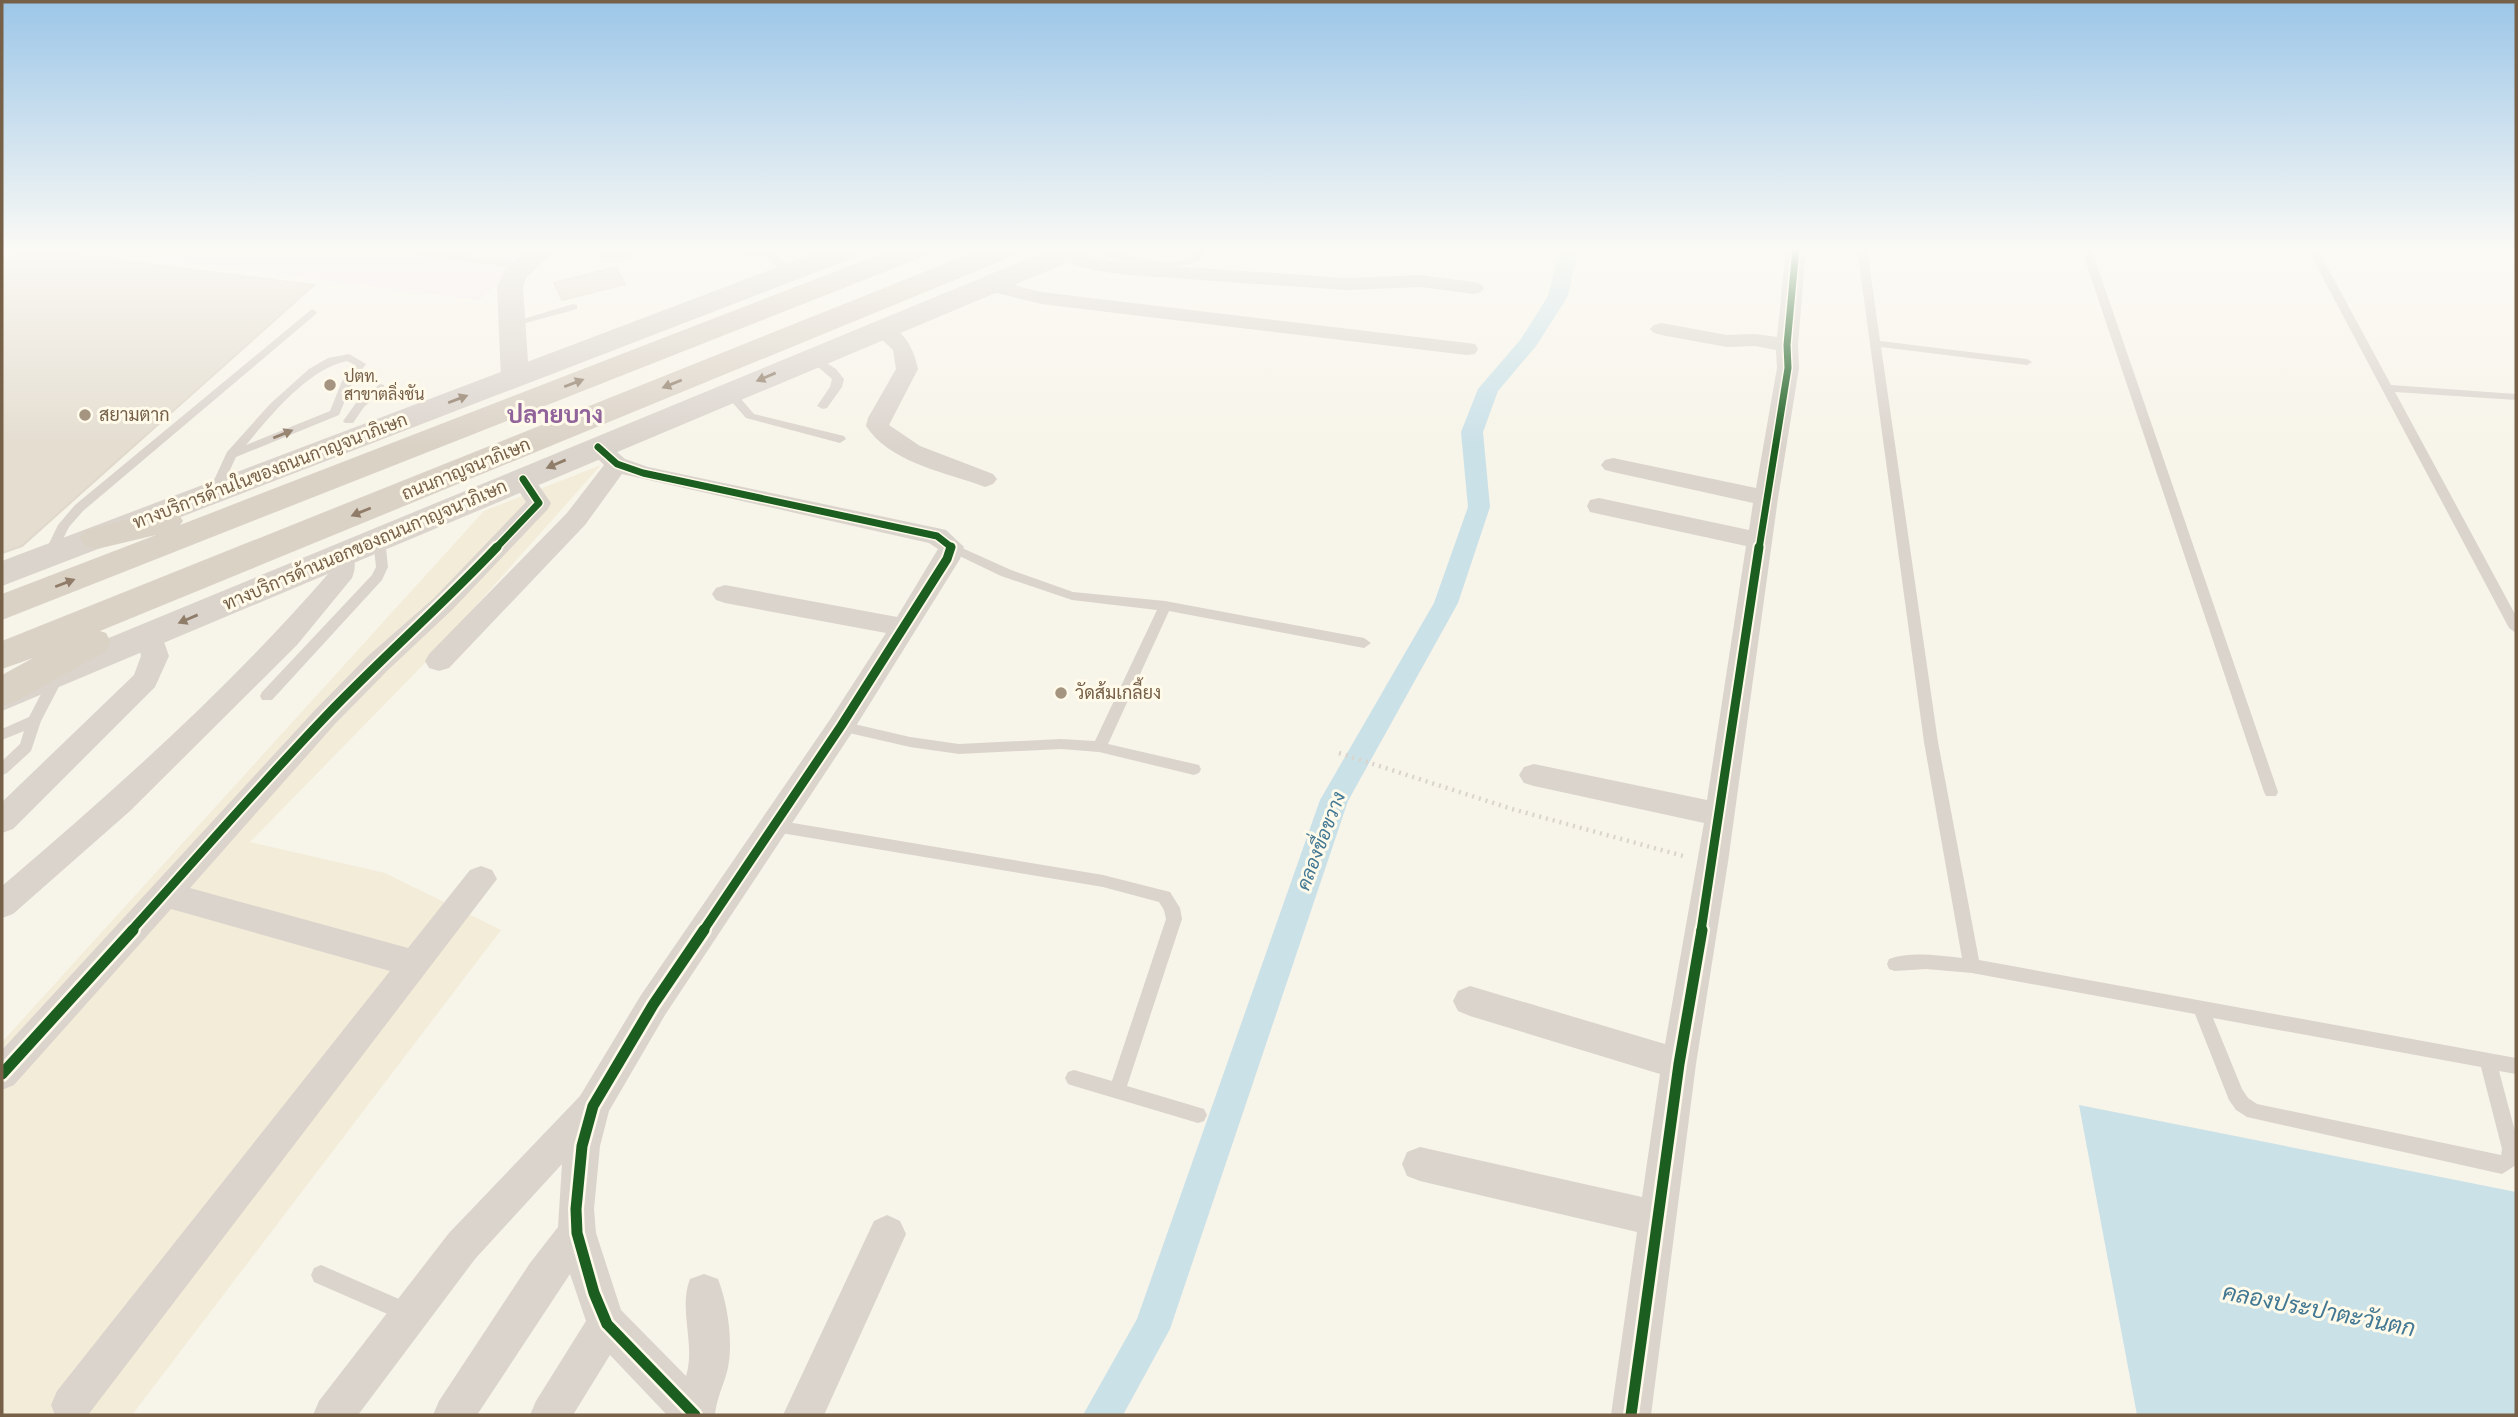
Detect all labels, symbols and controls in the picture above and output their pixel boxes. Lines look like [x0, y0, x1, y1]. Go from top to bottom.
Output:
place label: ปตท. สาขาตลิ่งชัน [344, 367, 424, 404]
one-way arrow [756, 372, 777, 383]
marker: ปตท. สาขาตลิ่งชัน [322, 377, 338, 393]
one-way arrow [563, 378, 584, 389]
one-way arrow [662, 379, 683, 390]
one-way arrow [447, 393, 468, 404]
district label: ปลายบาง [507, 400, 603, 429]
place label: สยามตาก [99, 404, 170, 426]
street label: ทางบริการด้านในของถนนกาญจนาภิเษก [129, 406, 410, 534]
marker: สยามตาก [77, 407, 93, 423]
one-way arrow [273, 428, 294, 439]
street label: ถนนกาญจนาภิเษก [398, 433, 534, 505]
one-way arrow [546, 459, 567, 470]
street label: ทางบริการด้านนอกของถนนกาญจนาภิเษก [219, 474, 510, 615]
one-way arrow [351, 506, 372, 517]
one-way arrow [55, 577, 76, 588]
one-way arrow [178, 614, 199, 625]
place label: วัดส้มเกลี้ยง [1075, 677, 1161, 704]
marker: วัดส้มเกลี้ยง [1053, 685, 1069, 701]
water label: คลองขื่อขวาง [1286, 786, 1350, 893]
water label: คลองประปาตะวันตก [2220, 1278, 2418, 1342]

